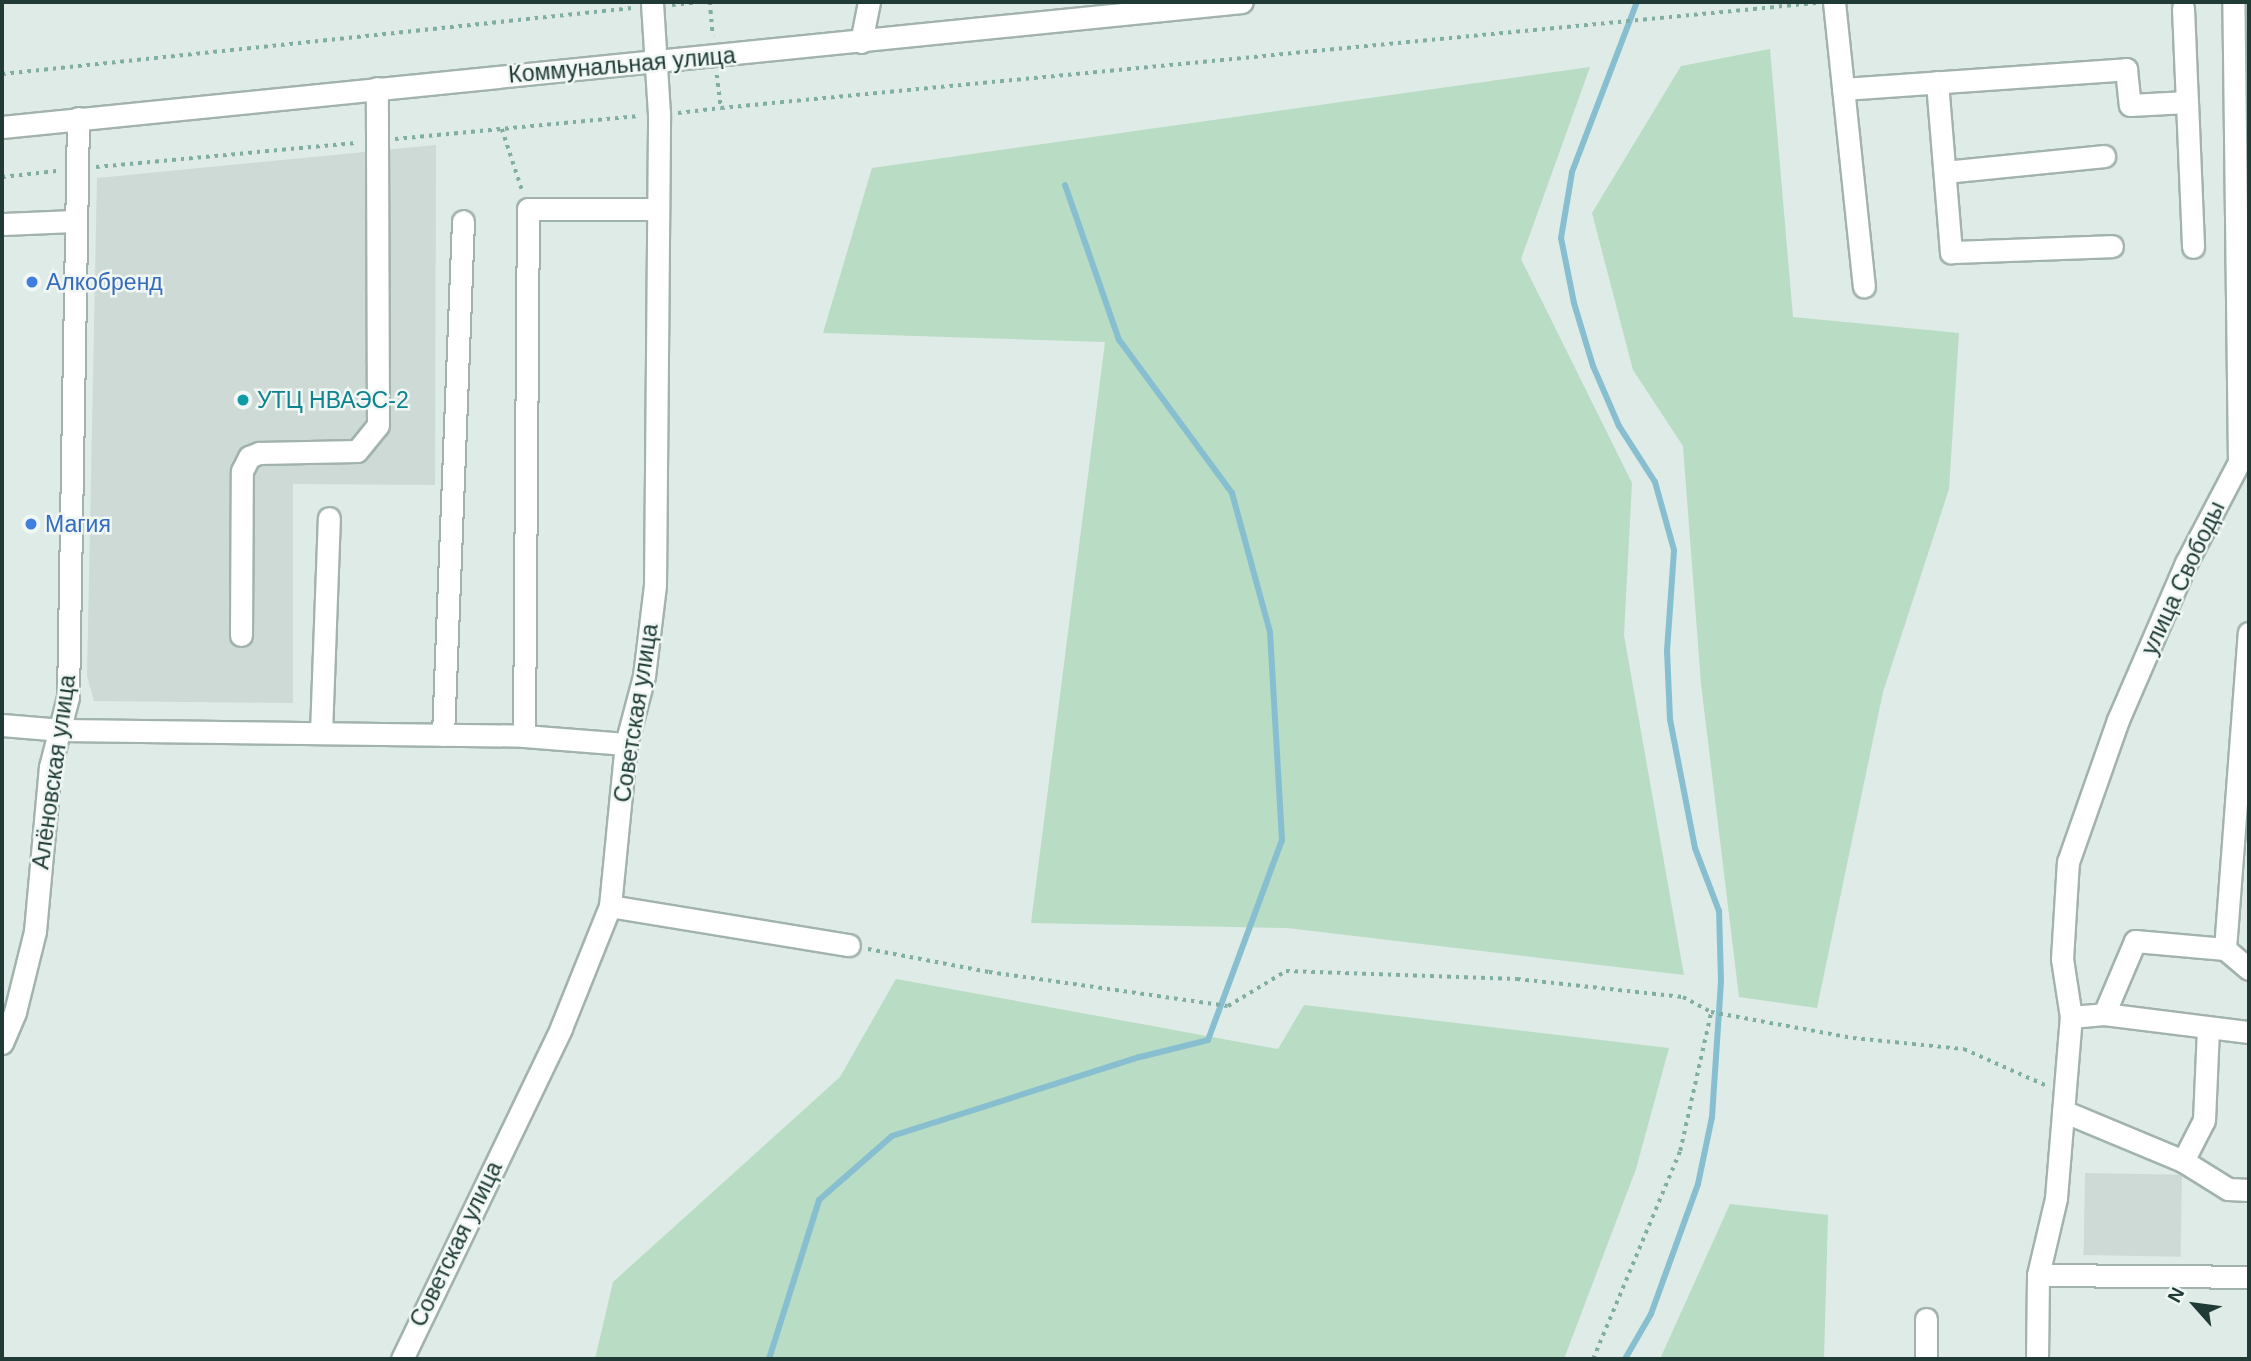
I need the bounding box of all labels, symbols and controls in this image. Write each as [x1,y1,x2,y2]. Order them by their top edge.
street label: Коммунальная улица [507,41,737,89]
place label: Алкобренд [46,268,163,296]
marker: Алкобренд [24,274,40,290]
place label: УТЦ НВАЭС-2 [257,386,409,414]
marker: УТЦ НВАЭС-2 [235,392,251,408]
street label: улица Свободы [2135,497,2231,659]
place label: Магия [45,510,111,538]
marker: Магия [23,516,39,532]
street label: Советская улица [608,622,664,804]
street label: Алёновская улица [27,673,81,871]
street label: Советская улица [404,1157,508,1331]
north arrow [2160,1270,2230,1340]
text: N [2164,1284,2189,1306]

